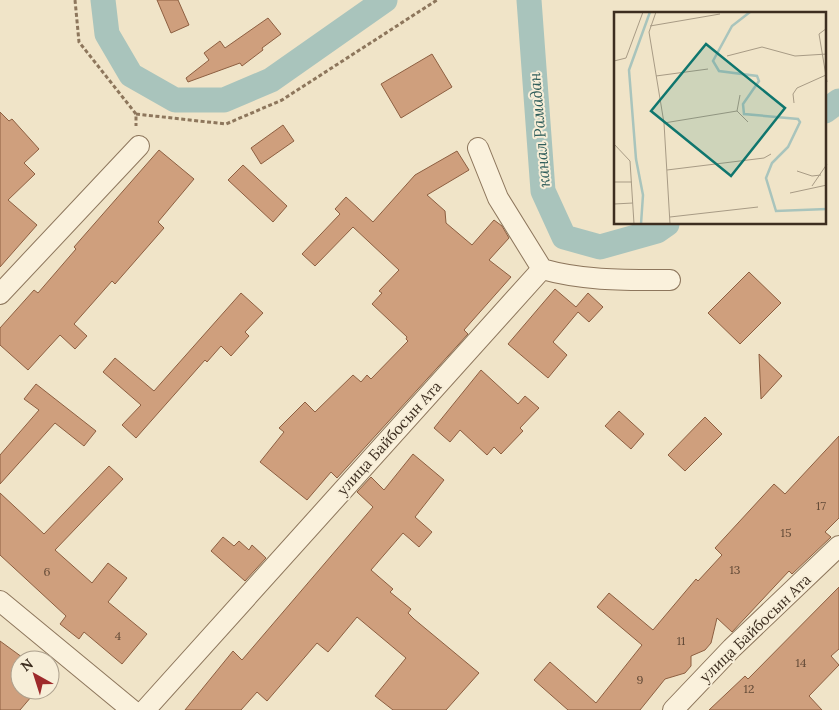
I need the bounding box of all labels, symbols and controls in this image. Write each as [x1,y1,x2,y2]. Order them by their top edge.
inset map [614,12,826,225]
water label: канал Рамадан [524,71,554,188]
street label: улица Байбосын Ата [333,377,446,499]
house number: 17 [816,498,826,513]
house number: 15 [781,525,791,540]
house number: 13 [729,562,741,577]
house number: 6 [44,564,51,579]
street label: улица Байбосын Ата [695,570,815,686]
house number: 4 [115,628,122,643]
house number: 11 [677,633,685,648]
north arrow [10,650,60,700]
text: N [17,654,37,675]
house number: 14 [796,655,807,670]
house number: 9 [637,672,644,687]
house number: 12 [744,681,754,696]

